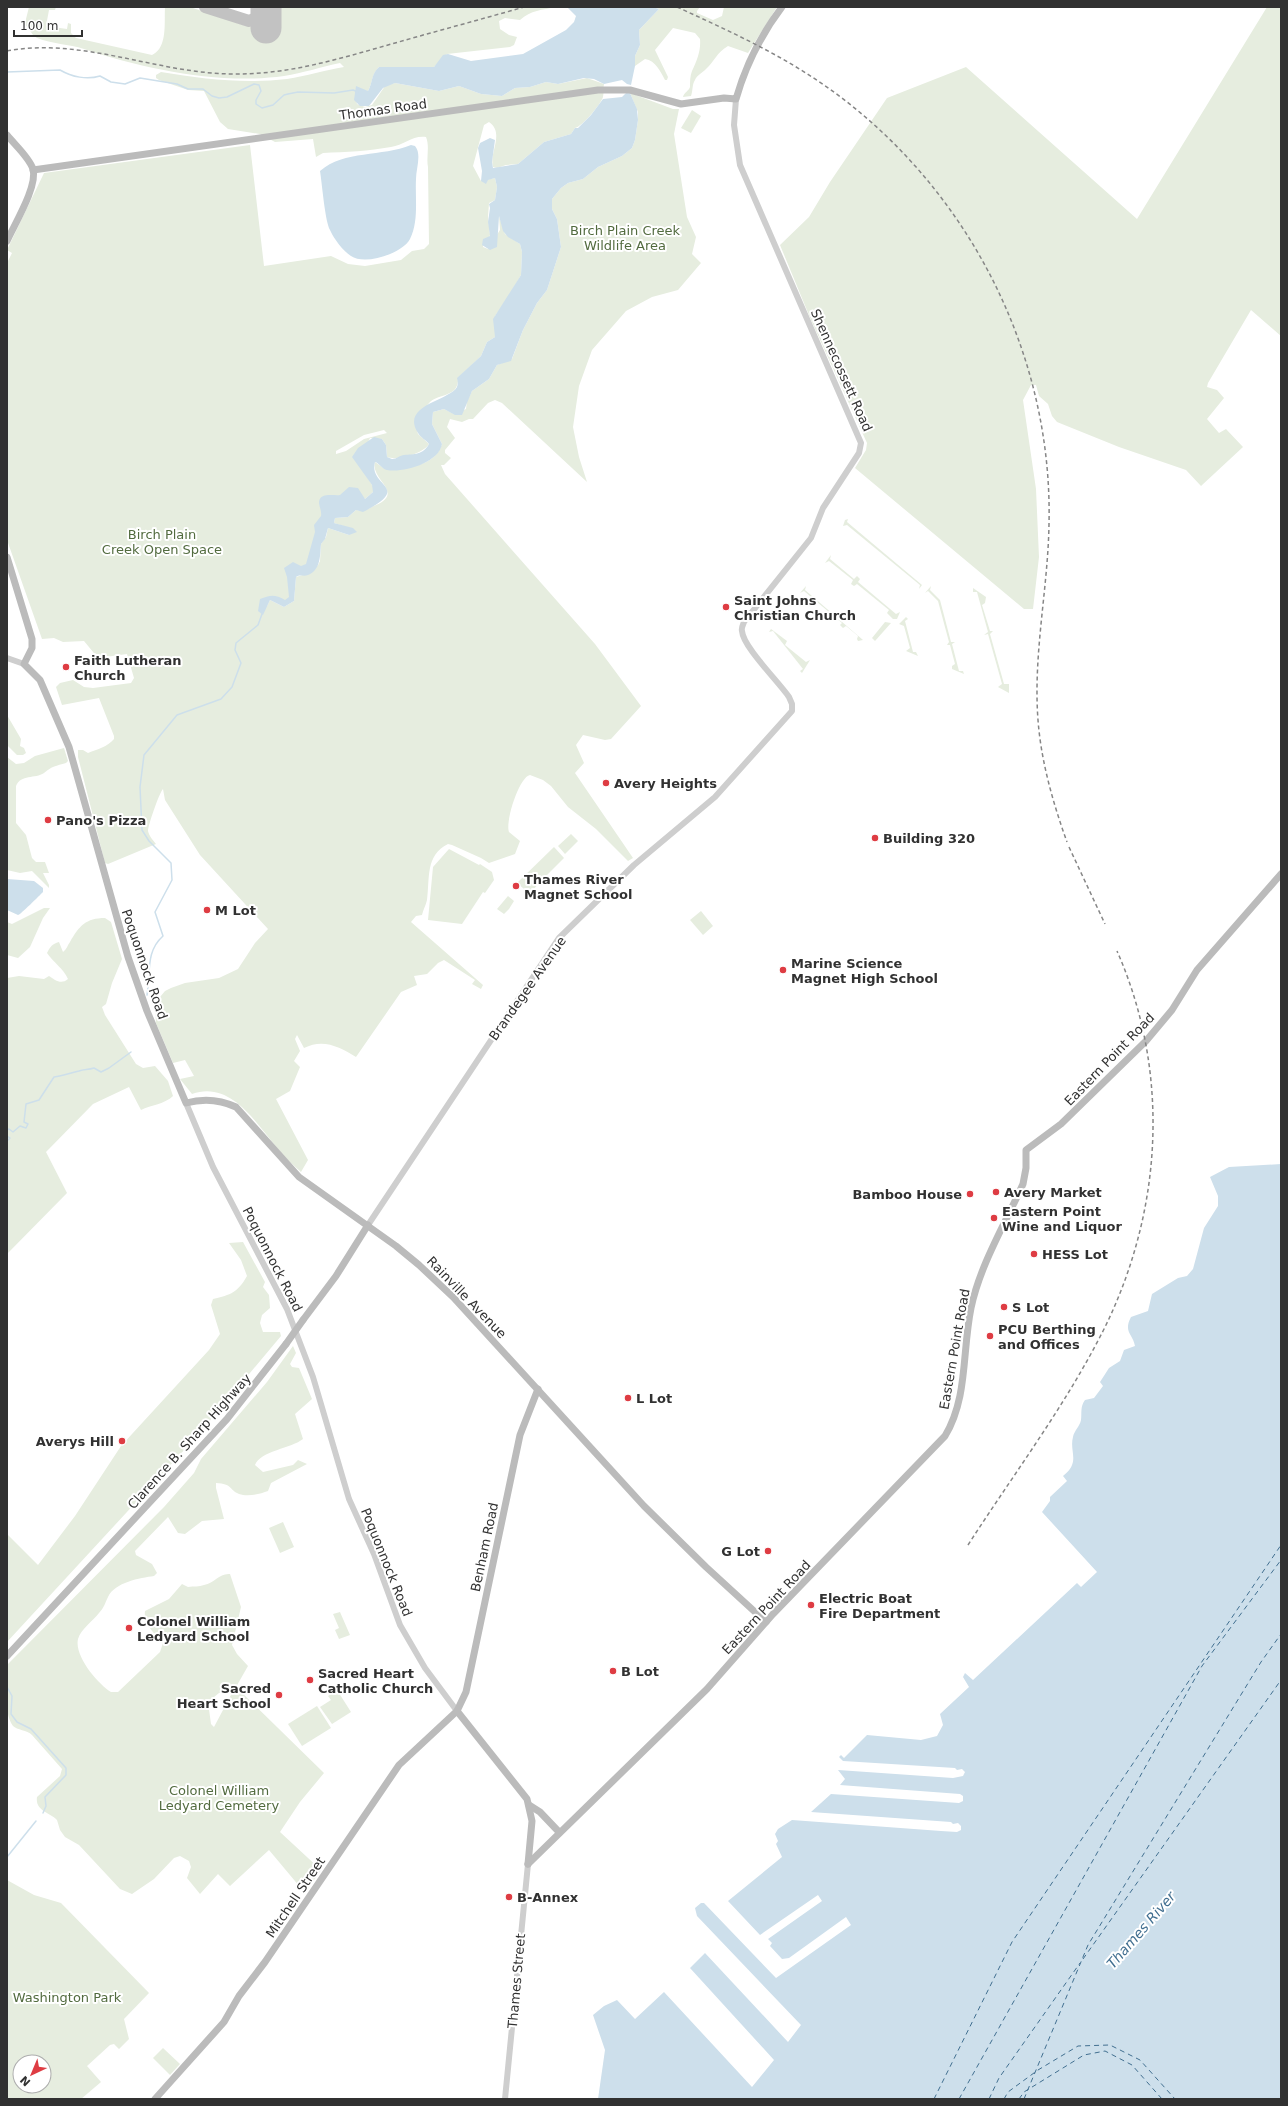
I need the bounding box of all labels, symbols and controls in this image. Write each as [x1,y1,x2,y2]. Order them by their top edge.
scale bar [14,12,82,38]
text: 100 m [20,19,58,33]
street label: Thomas Road [337,96,428,123]
park label: Birch Plain Creek Wildlife Area [570,223,681,253]
street label: Shennecossett Road [808,307,875,434]
park label: Birch Plain Creek Open Space [102,527,222,557]
place label: Saint Johns Christian Church [734,593,856,623]
marker: Saint Johns Christian Church [721,602,731,612]
place label: Faith Lutheran Church [74,653,182,683]
marker: Faith Lutheran Church [61,662,71,672]
place label: Avery Heights [614,776,717,791]
marker: Avery Heights [601,778,611,788]
place label: Pano's Pizza [56,813,146,828]
marker: Pano's Pizza [43,815,53,825]
place label: Building 320 [883,831,975,846]
marker: Building 320 [870,833,880,843]
place label: Thames River Magnet School [524,872,632,902]
marker: Thames River Magnet School [511,881,521,891]
place label: M Lot [215,903,256,918]
marker: M Lot [202,905,212,915]
street label: Poquonnock Road [119,907,170,1021]
street label: Brandegee Avenue [486,933,569,1043]
place label: Marine Science Magnet High School [791,956,938,986]
marker: Marine Science Magnet High School [778,965,788,975]
street label: Eastern Point Road [1061,1010,1157,1109]
place label: Avery Market [1004,1185,1102,1200]
place label: Bamboo House [852,1187,962,1202]
marker: Avery Market [991,1187,1001,1197]
marker: Bamboo House [965,1189,975,1199]
street label: Poquonnock Road [240,1204,305,1314]
place label: Eastern Point Wine and Liquor [1002,1204,1122,1234]
marker: Eastern Point Wine and Liquor [989,1213,999,1223]
place label: HESS Lot [1042,1247,1108,1262]
marker: HESS Lot [1029,1249,1039,1259]
street label: Rainville Avenue [424,1253,509,1341]
street label: Eastern Point Road [936,1287,973,1411]
place label: S Lot [1012,1300,1049,1315]
marker: S Lot [999,1302,1009,1312]
place label: PCU Berthing and Offices [998,1322,1096,1352]
marker: PCU Berthing and Offices [985,1331,995,1341]
street label: Clarence B. Sharp Highway [125,1370,254,1512]
place label: L Lot [636,1391,672,1406]
marker: L Lot [623,1393,633,1403]
place label: Averys Hill [36,1434,114,1449]
marker: Averys Hill [117,1436,127,1446]
street label: Benham Road [468,1501,501,1593]
street label: Poquonnock Road [358,1506,415,1619]
place label: G Lot [721,1544,760,1559]
marker: G Lot [763,1546,773,1556]
street label: Eastern Point Road [719,1557,814,1657]
place label: Electric Boat Fire Department [819,1591,940,1621]
marker: Electric Boat Fire Department [806,1600,816,1610]
place label: Colonel William Ledyard School [137,1614,250,1644]
marker: Colonel William Ledyard School [124,1623,134,1633]
place label: B Lot [621,1664,659,1679]
place label: Sacred Heart Catholic Church [318,1666,433,1696]
marker: B Lot [608,1666,618,1676]
marker: Sacred Heart Catholic Church [305,1675,315,1685]
place label: Sacred Heart School [177,1681,271,1711]
marker: Sacred Heart School [274,1690,284,1700]
park label: Colonel William Ledyard Cemetery [159,1783,279,1813]
street label: Mitchell Street [263,1854,328,1941]
water label: Thames River [1103,1887,1179,1972]
place label: B-Annex [517,1890,579,1905]
marker: B-Annex [504,1892,514,1902]
street label: Thames Street [505,1933,528,2030]
park label: Washington Park [13,1990,122,2005]
north arrow [12,2054,52,2094]
text: N [18,2073,33,2089]

